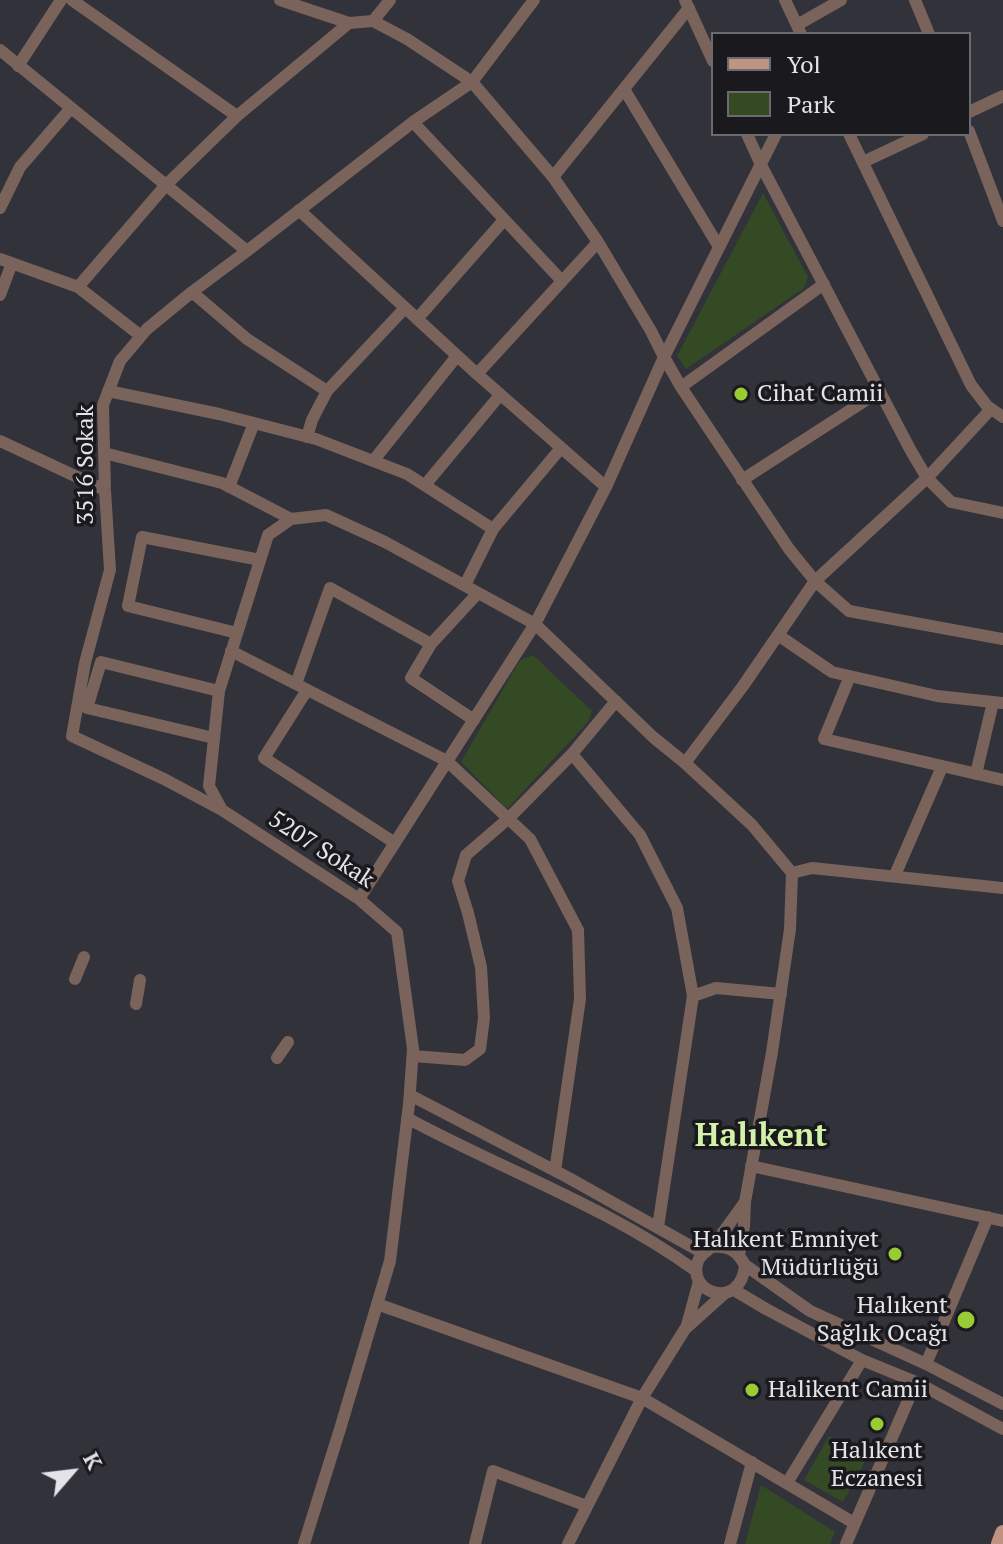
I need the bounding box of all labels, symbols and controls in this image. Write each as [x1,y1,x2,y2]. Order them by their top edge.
legend [711,32,971,136]
text: Yol [787,48,821,80]
text: Park [787,88,835,120]
place label: Cihat Camii [757,380,883,408]
marker: Cihat Camii [732,385,750,403]
street label: 3516 Sokak [72,405,100,525]
street label: 5207 Sokak [263,805,379,895]
district label: Halıkent [695,1118,827,1156]
place label: Halıkent Emniyet Müdürlüğü [693,1226,879,1282]
marker: Halıkent Emniyet Müdürlüğü [886,1245,904,1263]
place label: Halıkent Sağlık Ocağı [817,1292,948,1348]
marker: Halıkent Sağlık Ocağı [955,1309,977,1331]
place label: Halikent Camii [768,1376,928,1404]
marker: Halikent Camii [743,1381,761,1399]
marker: Halıkent Eczanesi [868,1415,886,1433]
north arrow [32,1432,112,1512]
place label: Halıkent Eczanesi [831,1437,923,1493]
text: K [77,1447,110,1474]

